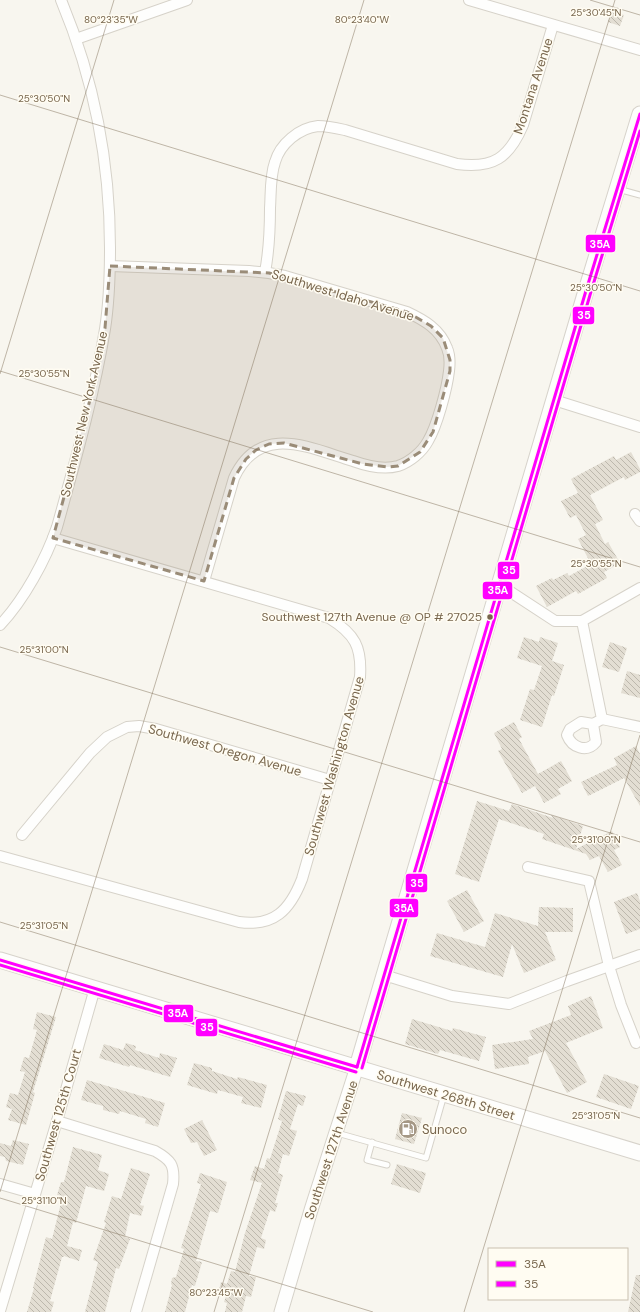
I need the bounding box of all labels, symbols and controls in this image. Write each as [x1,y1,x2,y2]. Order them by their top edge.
text: 25°30'45"N [571,6,622,19]
text: 80°23'35"W [84,13,138,26]
text: 80°23'40"W [335,13,390,26]
street label: Montana Avenue [509,36,557,136]
text: 25°30'50"N [18,92,70,105]
line badge: 35A [585,234,616,253]
text: 35A [590,237,611,251]
street label: Southwest Idaho Avenue [270,265,416,325]
text: 25°30'50"N [570,281,622,294]
line badge: 35 [572,306,595,325]
text: 35 [577,308,591,322]
street label: Southwest New York Avenue [57,329,111,499]
text: 25°30'55"N [18,367,70,380]
text: 25°30'55"N [570,557,622,570]
line badge: 35 [497,561,520,580]
text: 35 [502,563,516,577]
line badge: 35A [482,581,513,600]
text: 35A [488,583,509,597]
place label: Southwest 127th Avenue @ OP # 27025 [262,609,482,625]
marker: Southwest 127th Avenue @ OP # 27025 [485,612,495,622]
text: 25°31'00"N [19,643,69,656]
street label: Southwest Washington Avenue [300,674,368,858]
street label: Southwest Oregon Avenue [146,720,304,780]
text: 25°31'00"N [571,833,621,846]
line badge: 35 [405,873,428,893]
text: 35 [410,876,424,890]
line badge: 35A [389,898,419,918]
text: 35A [394,901,415,915]
text: 25°31'05"N [20,919,68,932]
line badge: 35A [163,1004,194,1023]
text: 35A [168,1006,189,1020]
line badge: 35 [195,1018,218,1037]
text: 35 [200,1020,214,1034]
street label: Southwest 125th Court [31,1047,85,1183]
street label: Southwest 268th Street [375,1066,517,1124]
street label: Southwest 127th Avenue [300,1078,362,1222]
text: 25°31'05"N [572,1109,620,1122]
fuel station icon: Sunoco [397,1118,419,1140]
place label: Sunoco [422,1121,468,1138]
text: 25°31'10"N [21,1194,67,1207]
legend [488,1248,628,1300]
text: 35A [524,1256,546,1272]
text: 35 [524,1276,538,1292]
text: 80°23'45"W [189,1286,243,1299]

